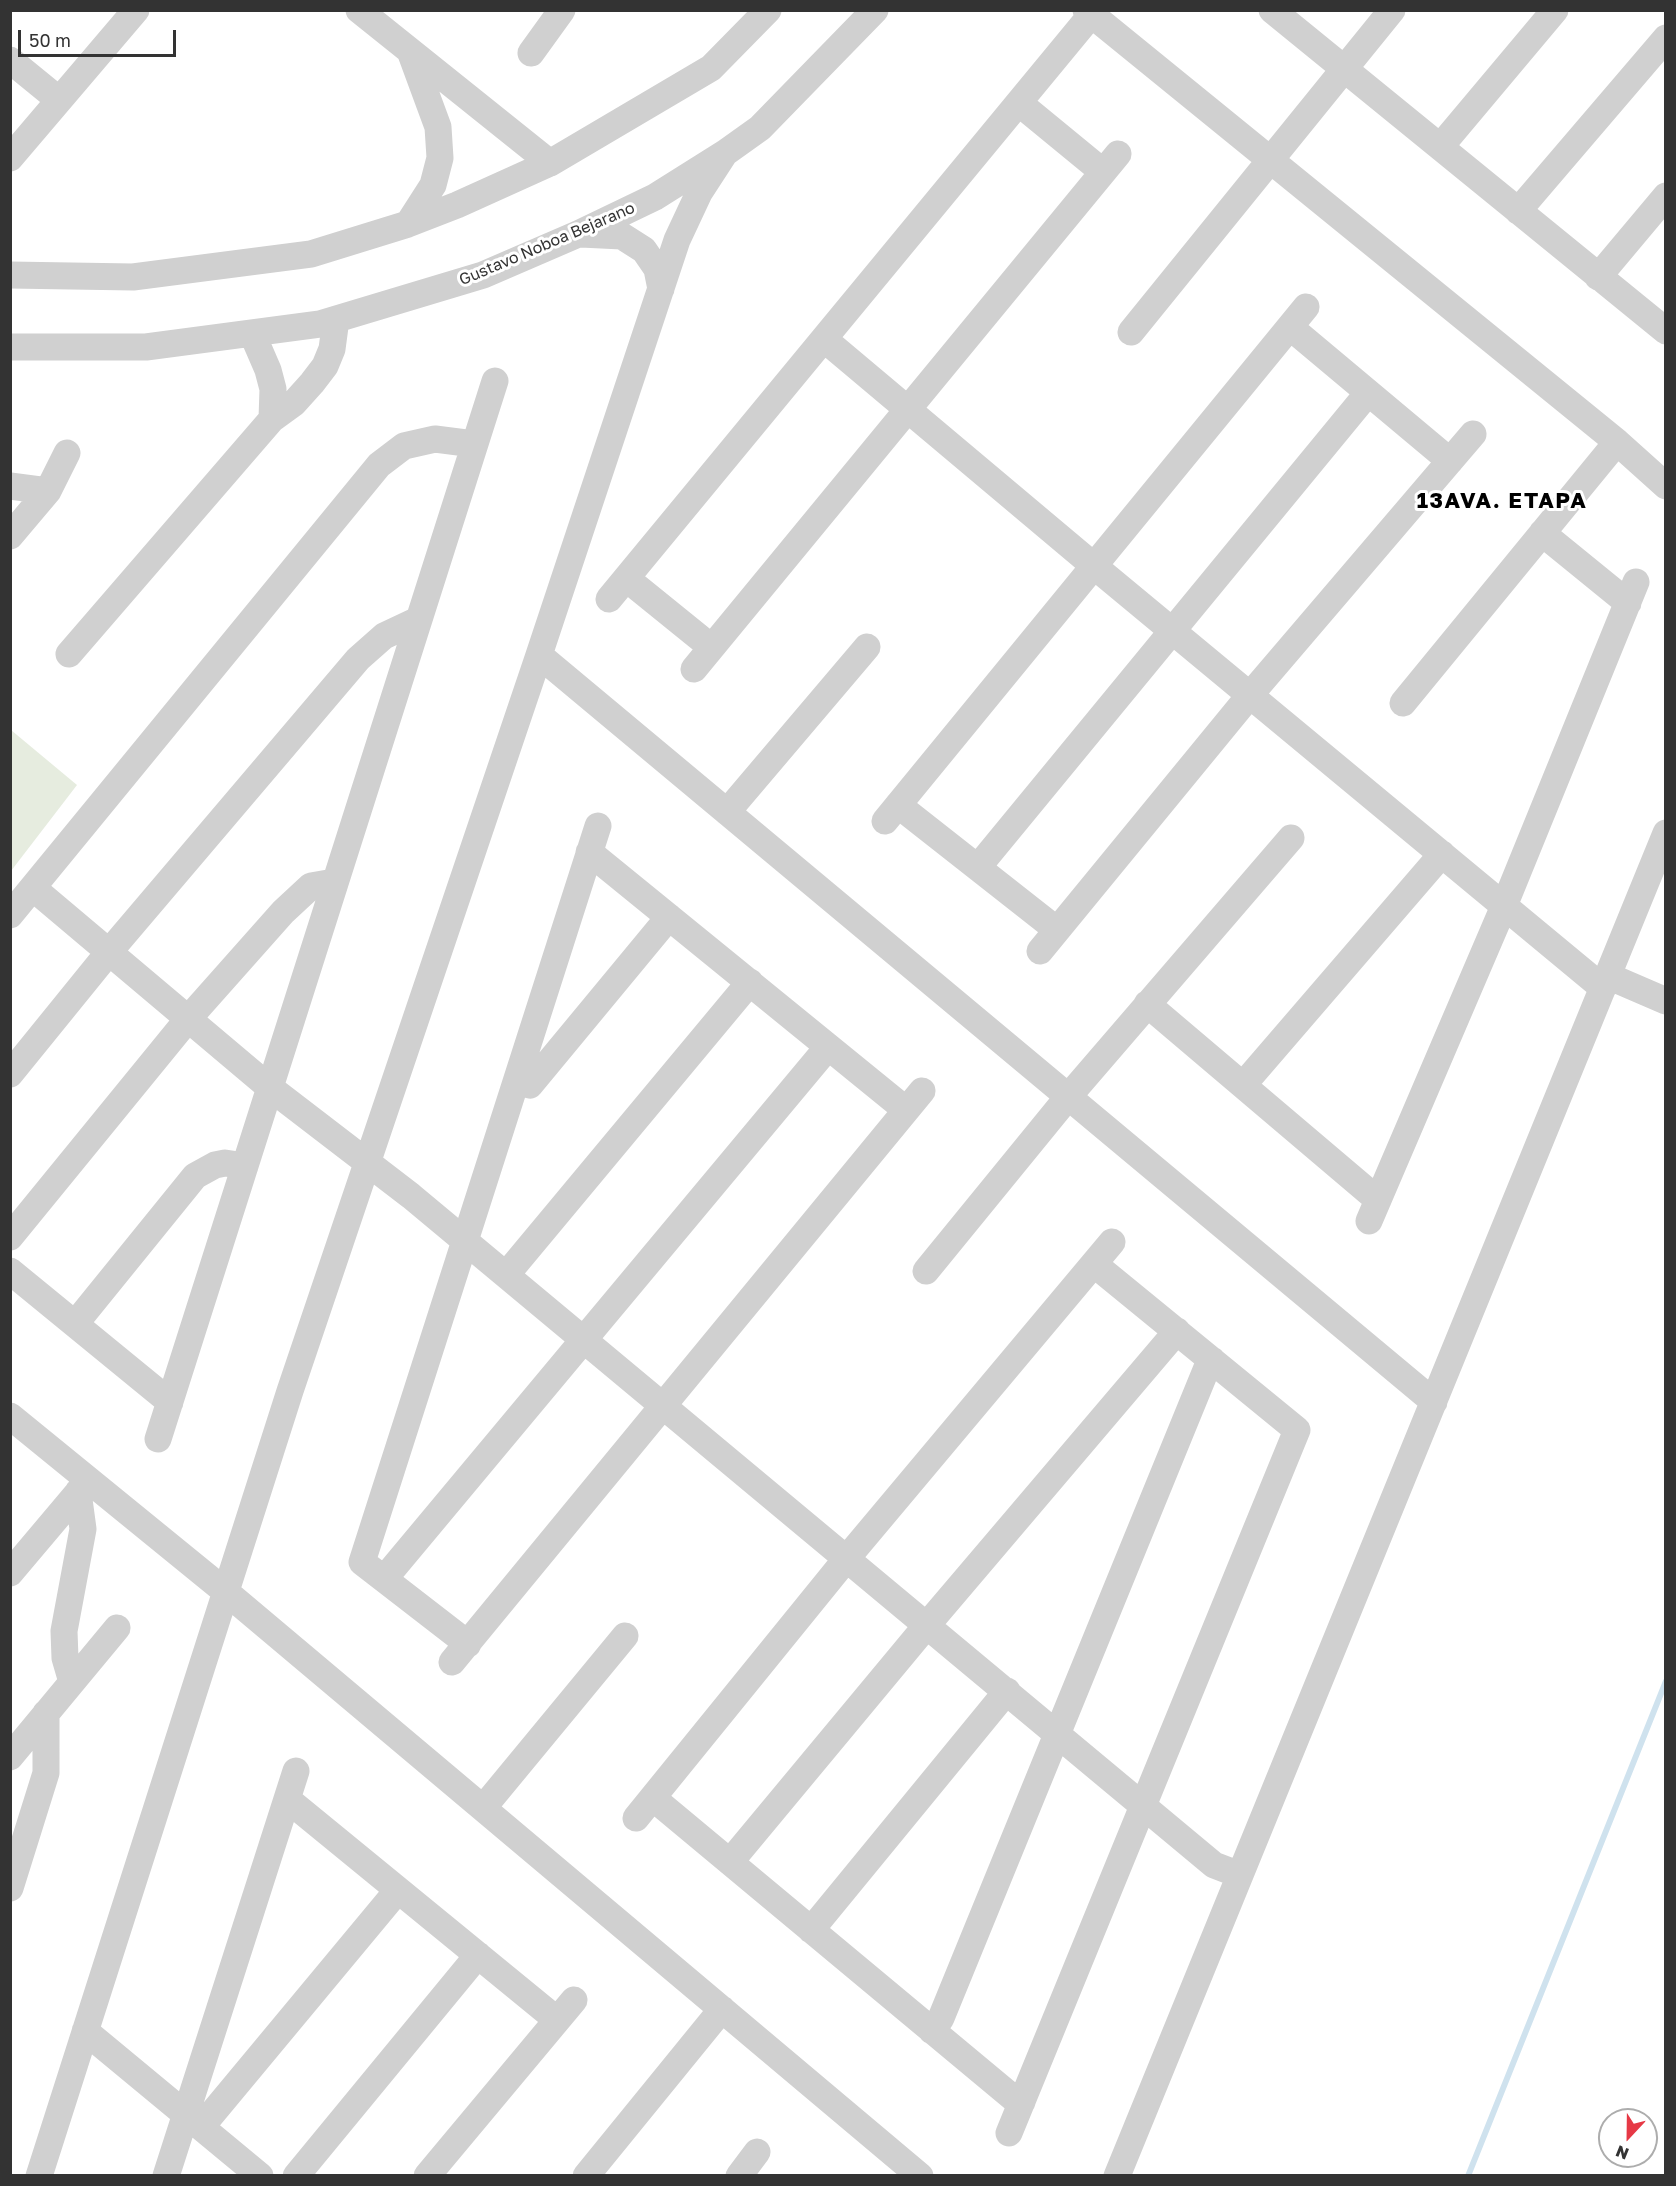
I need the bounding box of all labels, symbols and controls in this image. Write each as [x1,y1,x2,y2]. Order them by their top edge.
scale bar [21,18,178,56]
text: 50 m [29,29,71,51]
street label: Gustavo Noboa Bejarano [456,198,638,290]
district label: 13AVA. ETAPA [1417,488,1587,514]
north arrow [1598,2108,1658,2168]
text: N [1613,2141,1631,2164]

